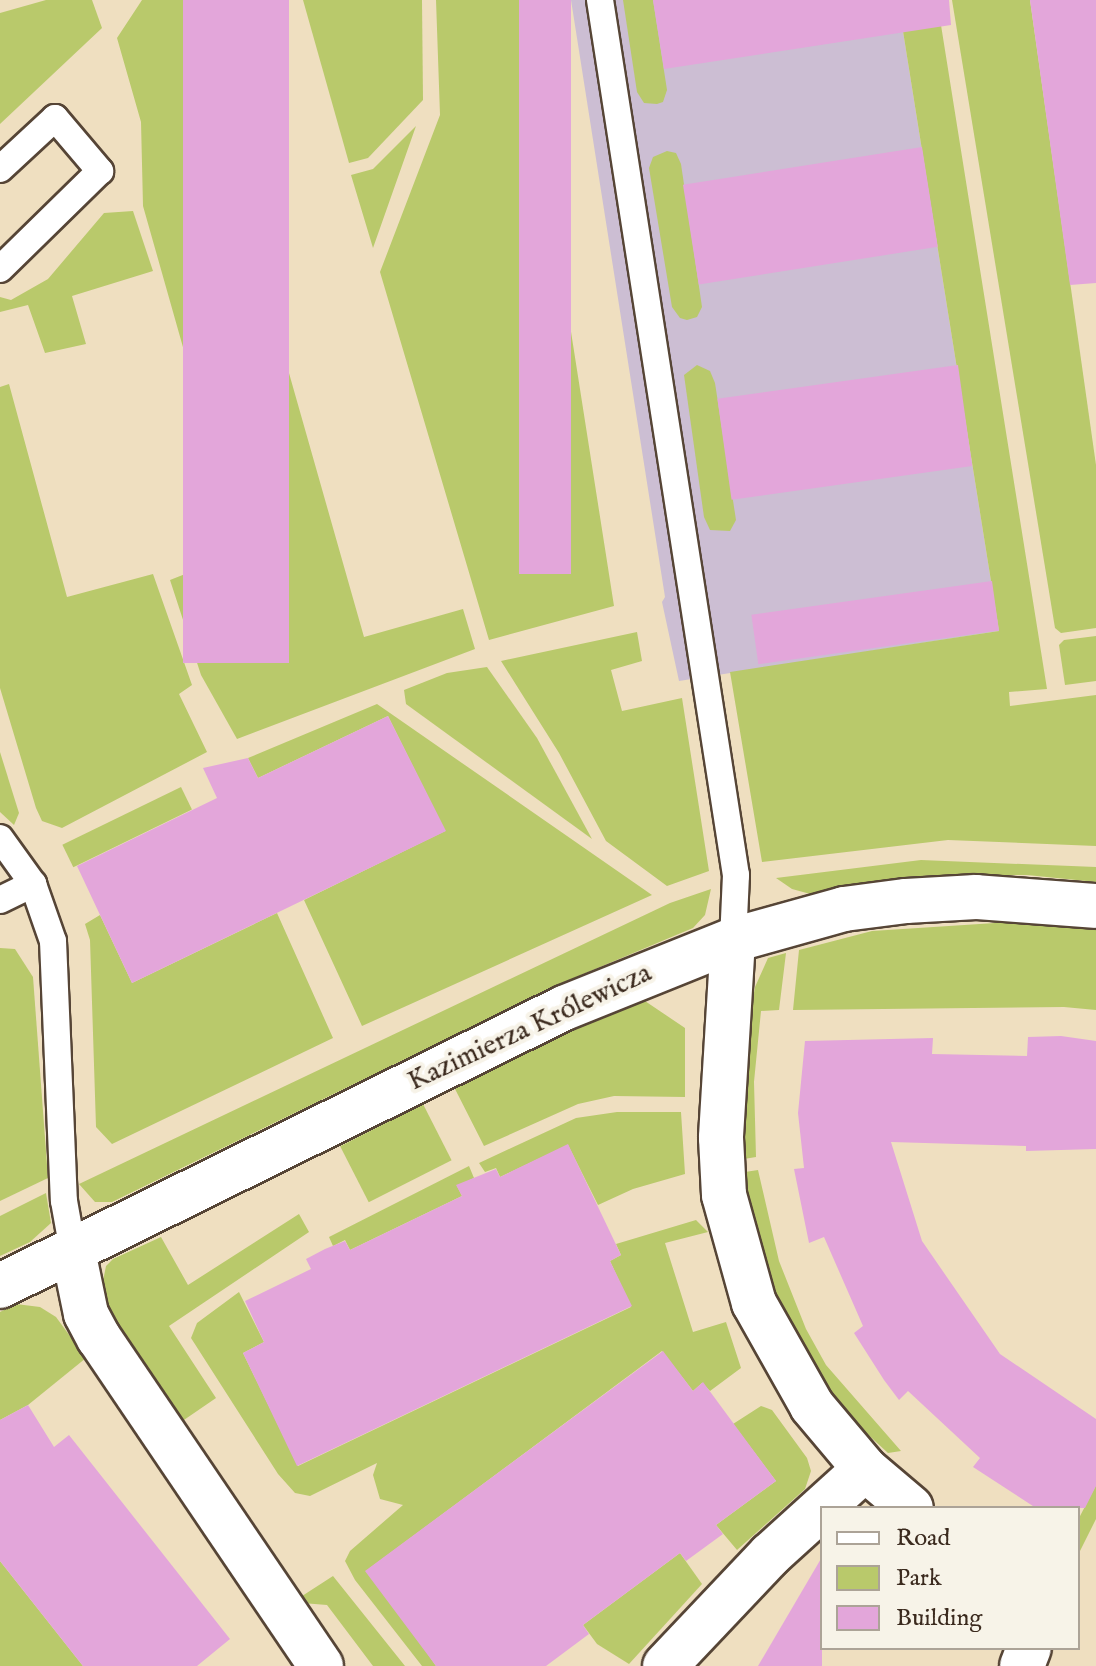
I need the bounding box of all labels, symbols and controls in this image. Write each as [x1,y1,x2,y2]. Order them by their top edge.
street label: Kazimierza Królewicza [403,957,657,1099]
legend [820,1506,1080,1650]
text: Road [896,1523,950,1554]
text: Park [896,1563,942,1594]
text: Building [896,1603,982,1634]

